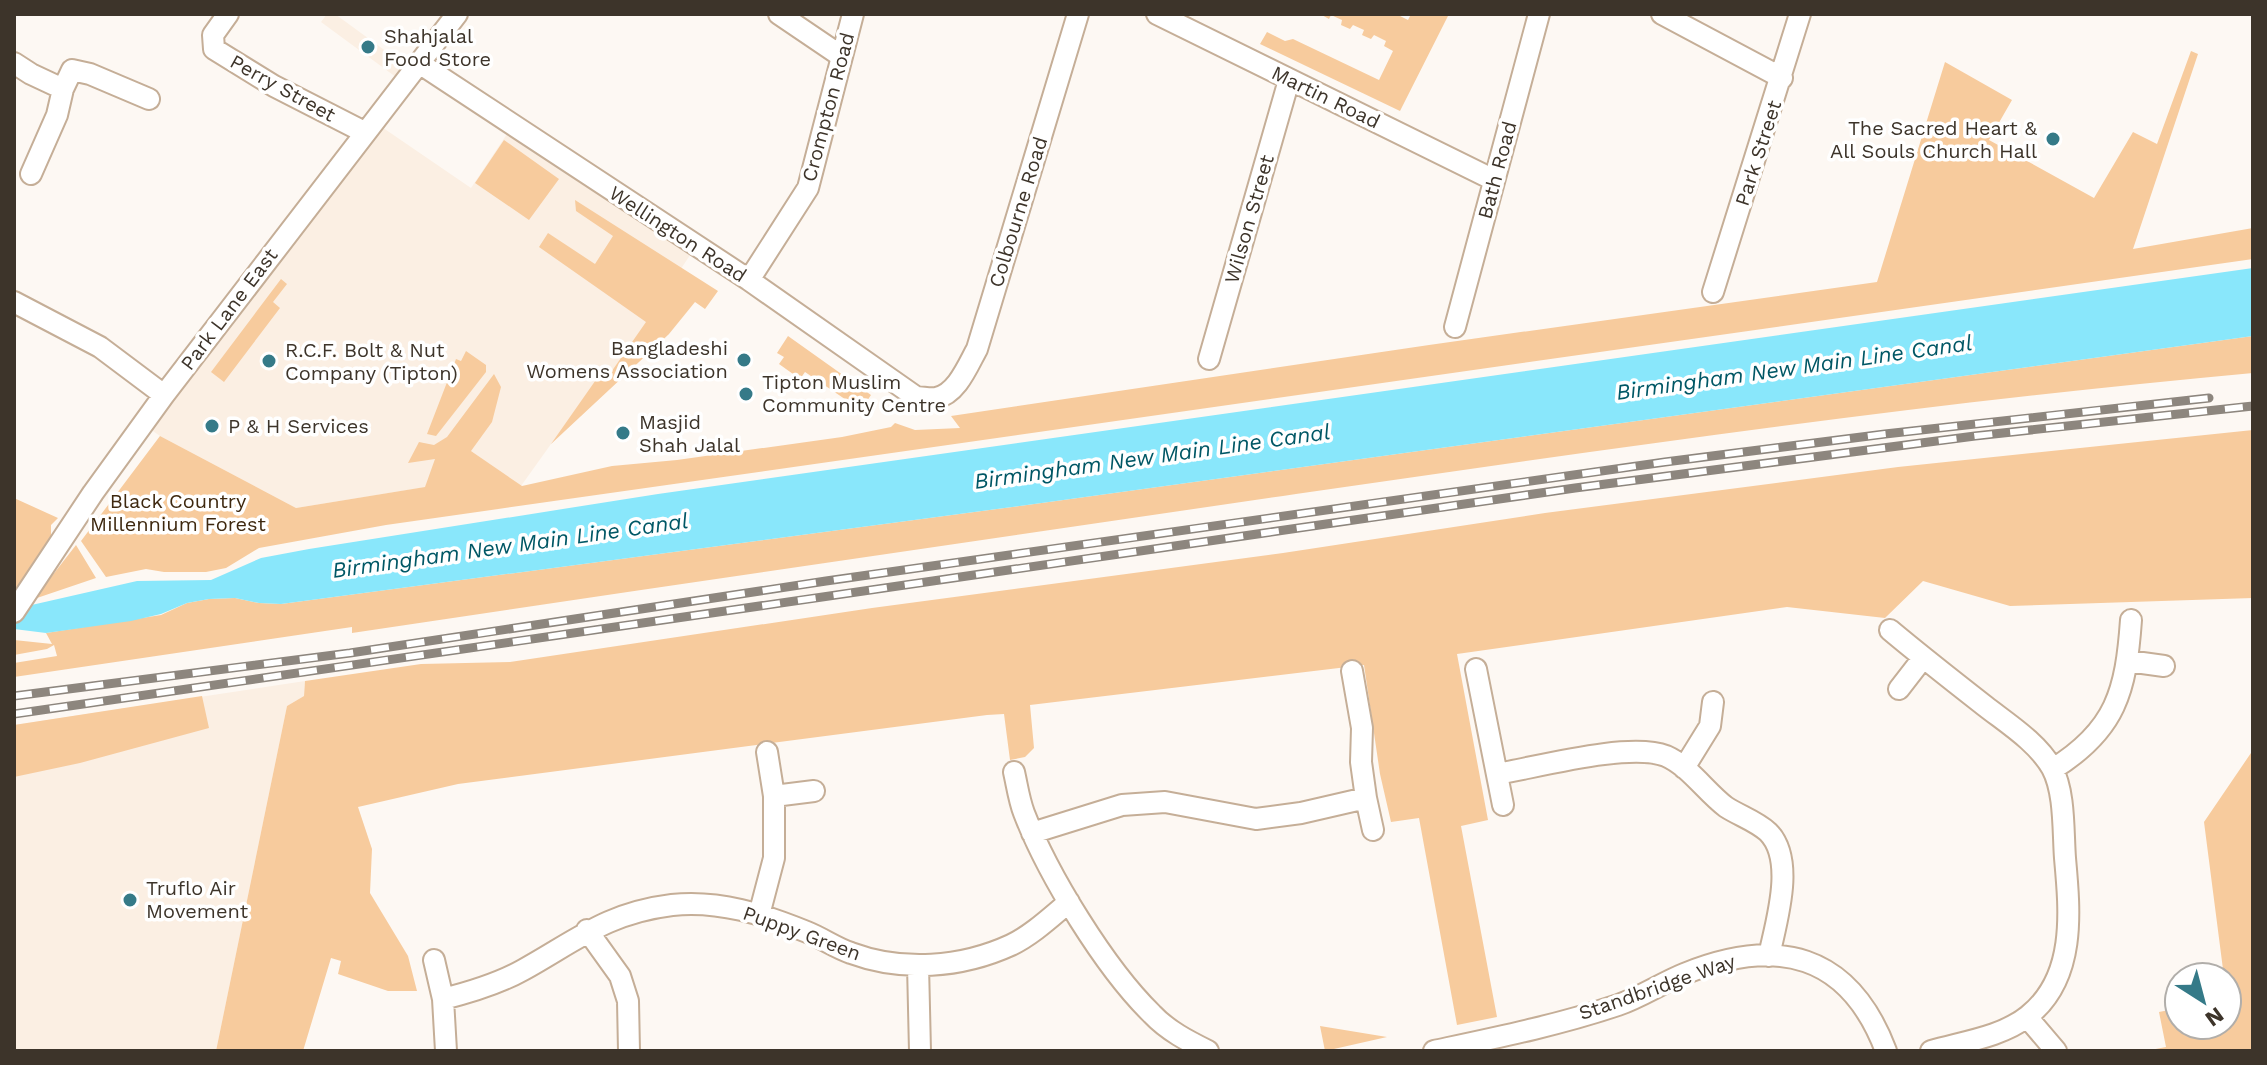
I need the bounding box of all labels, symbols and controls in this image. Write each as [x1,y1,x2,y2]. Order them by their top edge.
place label: Shahjalal Food Store [384,24,491,71]
street label: Crompton Road [797,30,859,184]
marker: Shahjalal Food Store [359,38,377,56]
street label: Perry Street [226,49,340,127]
street label: Martin Road [1268,60,1384,134]
street label: Park Street [1730,97,1787,209]
place label: The Sacred Heart & All Souls Church Hall [1830,116,2038,163]
street label: Bath Road [1472,118,1522,222]
marker: The Sacred Heart & All Souls Church Hall [2044,130,2062,148]
street label: Colbourne Road [984,134,1052,290]
street label: Wilson Street [1219,151,1279,286]
street label: Wellington Road [605,181,751,287]
street label: Park Lane East [175,243,283,375]
water label: Birmingham New Main Line Canal [1614,330,1974,405]
place label: Bangladeshi Womens Association [526,336,728,383]
place label: R.C.F. Bolt & Nut Company (Tipton) [285,338,458,385]
marker: Bangladeshi Womens Association [735,351,753,369]
marker: R.C.F. Bolt & Nut Company (Tipton) [260,352,278,370]
place label: Tipton Muslim Community Centre [762,370,946,417]
marker: Tipton Muslim Community Centre [737,385,755,403]
place label: Masjid Shah Jalal [639,410,740,457]
place label: P & H Services [228,414,369,438]
marker: P & H Services [203,417,221,435]
water label: Birmingham New Main Line Canal [972,419,1332,494]
marker: Masjid Shah Jalal [614,424,632,442]
park label: Black Country Millennium Forest [90,489,267,536]
water label: Birmingham New Main Line Canal [330,508,690,583]
place label: Truflo Air Movement [146,876,249,923]
marker: Truflo Air Movement [121,891,139,909]
street label: Puppy Green [740,901,864,965]
street label: Standbridge Way [1576,949,1739,1025]
north arrow [2163,961,2243,1041]
text: N [2201,1002,2228,1032]

